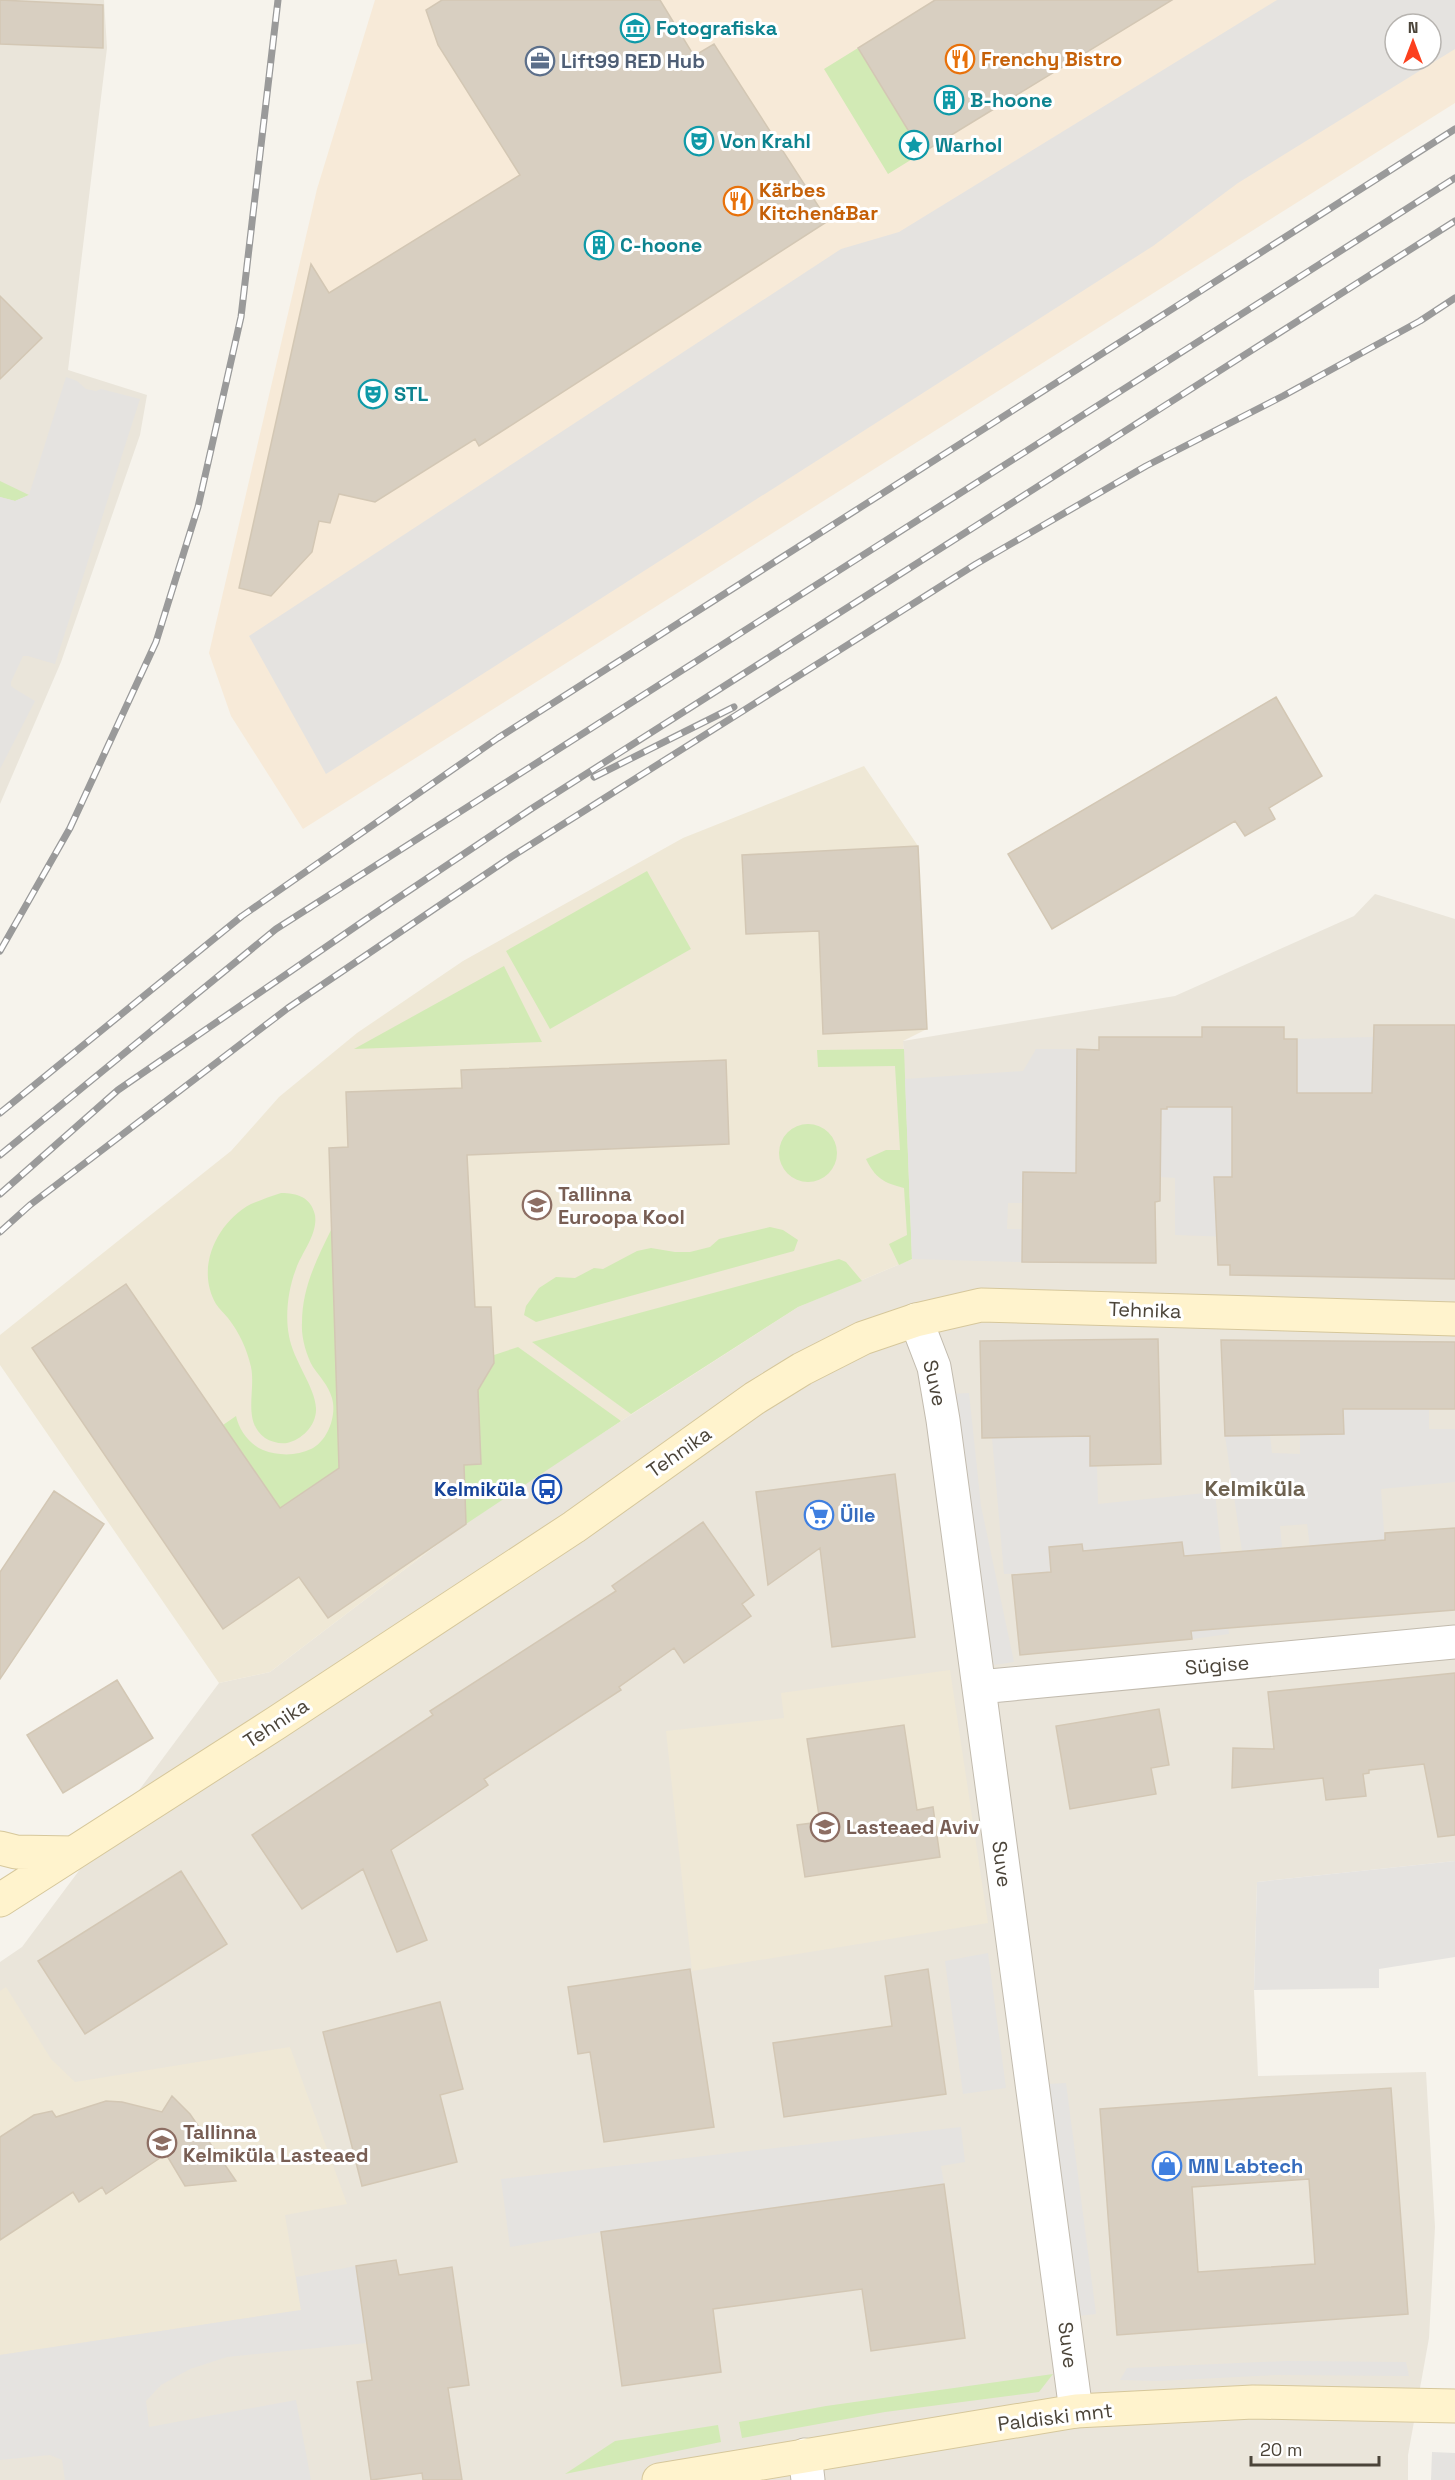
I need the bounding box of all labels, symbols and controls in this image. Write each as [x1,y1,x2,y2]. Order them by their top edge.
museum icon: Fotografiska [619,12,651,44]
north arrow [1383,12,1443,72]
place label: Fotografiska [656,15,778,41]
text: N [1408,17,1418,38]
restaurant icon: Frenchy Bistro [944,43,976,75]
office icon: Lift99 RED Hub [524,45,556,77]
place label: Frenchy Bistro [981,46,1122,72]
place label: Lift99 RED Hub [561,48,705,74]
building icon: B-hoone [933,84,965,116]
place label: B-hoone [970,87,1053,113]
theatre icon: Von Krahl [683,125,715,157]
place label: Von Krahl [720,128,811,154]
place icon: Warhol [898,129,930,161]
place label: Warhol [935,132,1002,158]
place label: Kärbes Kitchen&Bar [759,177,878,226]
restaurant icon: Kärbes Kitchen&Bar [722,185,754,217]
building icon: C-hoone [583,229,615,261]
place label: C-hoone [620,232,702,258]
theatre icon: STL [357,378,389,410]
place label: STL [394,381,428,407]
place label: Tallinna Euroopa Kool [558,1181,685,1230]
school or university icon: Tallinna Euroopa Kool [521,1189,553,1221]
street label: Tehnika [1108,1296,1182,1324]
street label: Suve [917,1357,953,1409]
street label: Tehnika [642,1420,716,1484]
bus stop icon: Kelmiküla [531,1473,563,1505]
district label: Kelmiküla [1204,1474,1306,1502]
place label: Kelmiküla [434,1476,526,1502]
supermarket icon: Ülle [803,1499,835,1531]
place label: Ülle [840,1502,876,1528]
street label: Sügise [1184,1649,1250,1681]
street label: Tehnika [238,1692,314,1754]
school or university icon: Lasteaed Aviv [809,1811,841,1843]
place label: Lasteaed Aviv [846,1814,979,1840]
street label: Suve [986,1839,1018,1889]
place label: Tallinna Kelmiküla Lasteaed [183,2119,369,2168]
school or university icon: Tallinna Kelmiküla Lasteaed [146,2127,178,2159]
shop icon: MN Labtech [1151,2150,1183,2182]
place label: MN Labtech [1188,2153,1303,2179]
street label: Suve [1052,2320,1084,2370]
street label: Paldiski mnt [996,2397,1114,2437]
scale bar [1251,2429,1378,2467]
text: 20 m [1260,2438,1303,2461]

